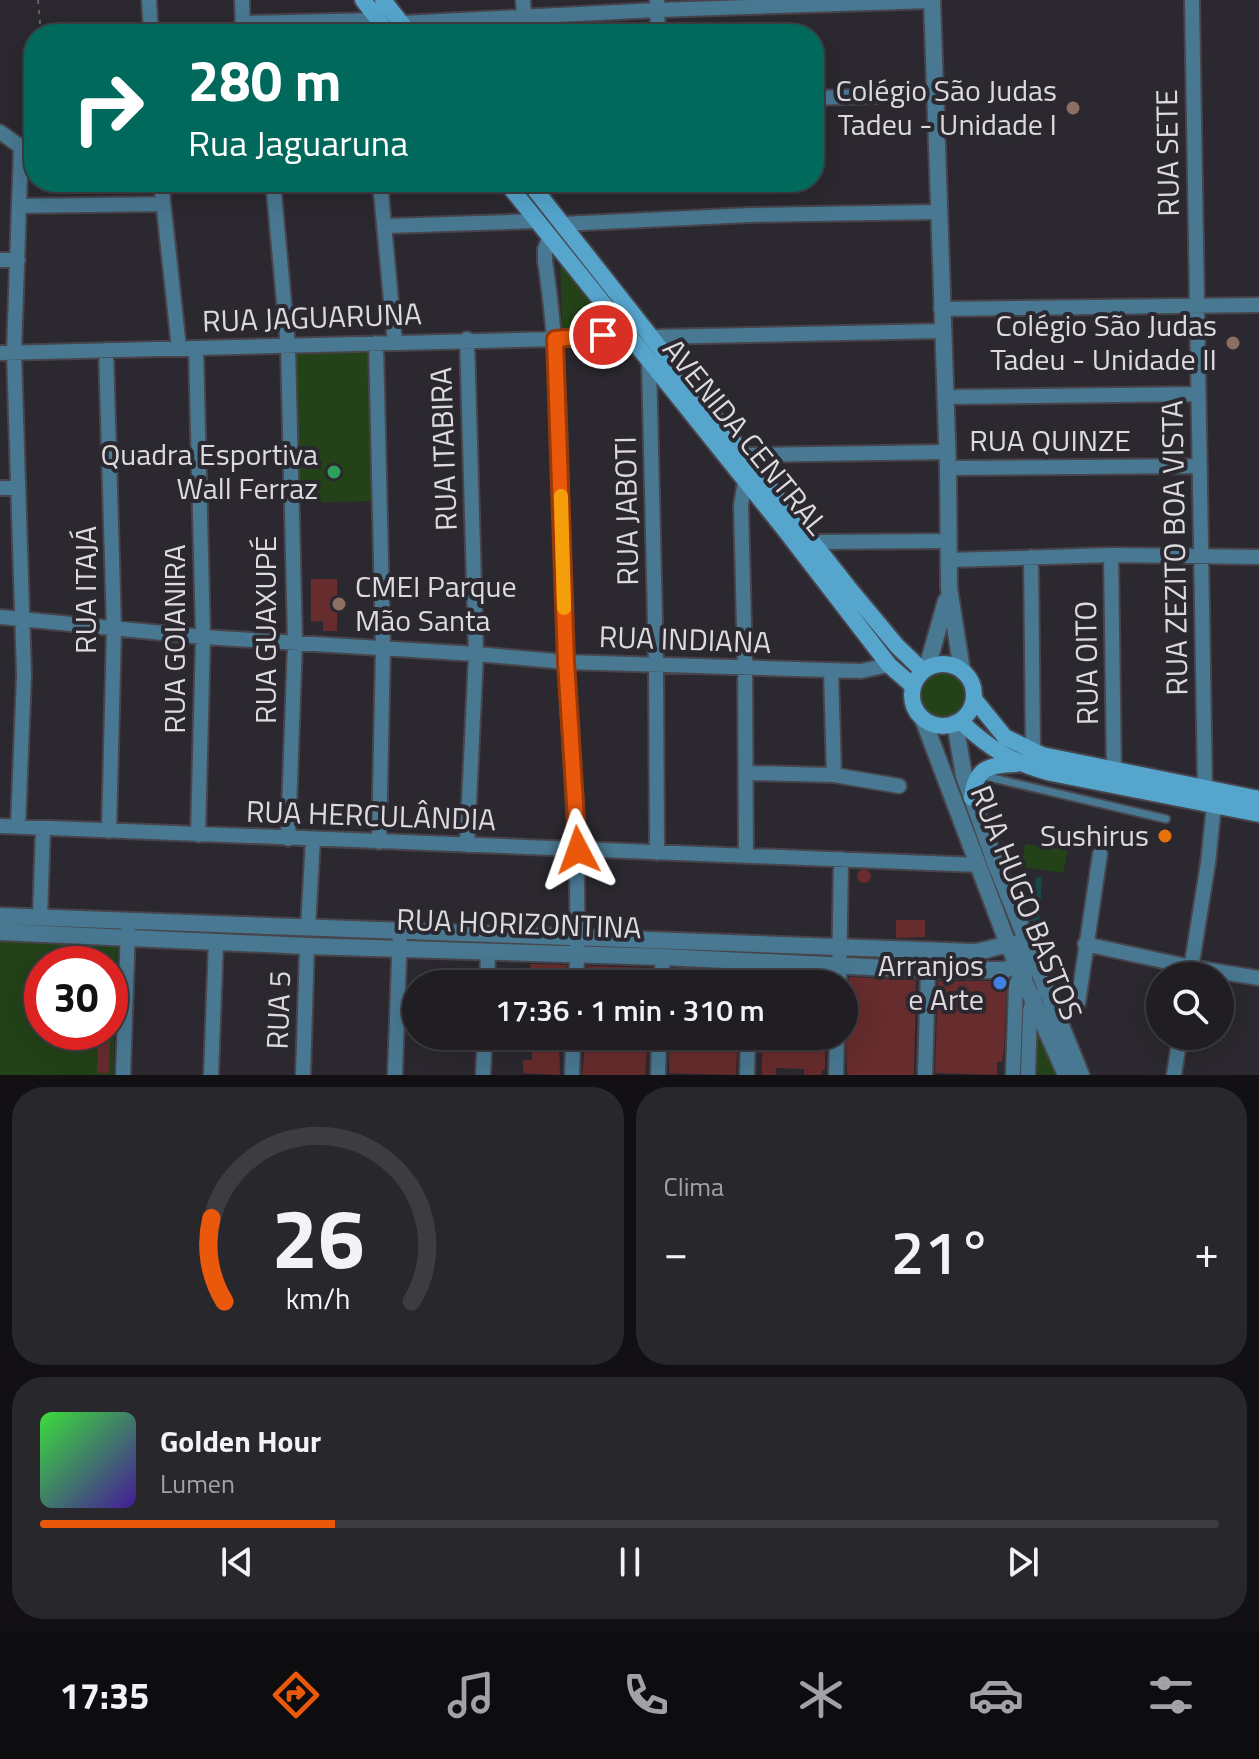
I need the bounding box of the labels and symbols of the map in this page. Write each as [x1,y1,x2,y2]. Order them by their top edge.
place label: Colégio São Judas Tadeu - Unidade I [835,67,1057,147]
street label: RUA SETE [1143,89,1191,217]
marker: Colégio São Judas Tadeu - Unidade I [1064,99,1082,117]
street label: RUA JAGUARUNA [201,290,423,344]
pin [569,301,637,369]
place label: Colégio São Judas Tadeu - Unidade II [990,302,1217,382]
street label: AVENIDA CENTRAL [652,328,840,545]
marker: Colégio São Judas Tadeu - Unidade II [1224,334,1242,352]
street label: RUA ITABIRA [417,366,469,532]
street label: RUA ZEZITO BOA VISTA [1148,400,1200,696]
street label: RUA QUINZE [969,417,1131,463]
place label: Quadra Esportiva Wall Ferraz [100,431,318,511]
street label: RUA JABOTI [602,436,650,586]
marker: Quadra Esportiva Wall Ferraz [325,463,343,481]
street label: RUA ITAJÁ [62,526,108,654]
street label: RUA GUAXUPÉ [242,536,288,724]
street label: RUA GOIANIRA [151,544,197,734]
place label: CMEI Parque Mão Santa [355,563,517,643]
marker: CMEI Parque Mão Santa [330,595,348,613]
street label: RUA OITO [1062,601,1110,726]
street label: RUA INDIANA [598,613,772,665]
street label: RUA HUGO BASTOS [959,778,1095,1027]
street label: RUA HERCULÂNDIA [245,788,497,842]
position arrow [536,808,620,892]
place label: Sushirus [1040,812,1149,858]
marker: Sushirus [1156,827,1174,845]
street label: RUA HORIZONTINA [396,896,643,950]
place label: Arranjos e Arte [878,942,984,1022]
speed limit sign: 30 [24,946,128,1050]
street label: RUA 5 [254,970,302,1050]
marker: Arranjos e Arte [991,974,1009,992]

